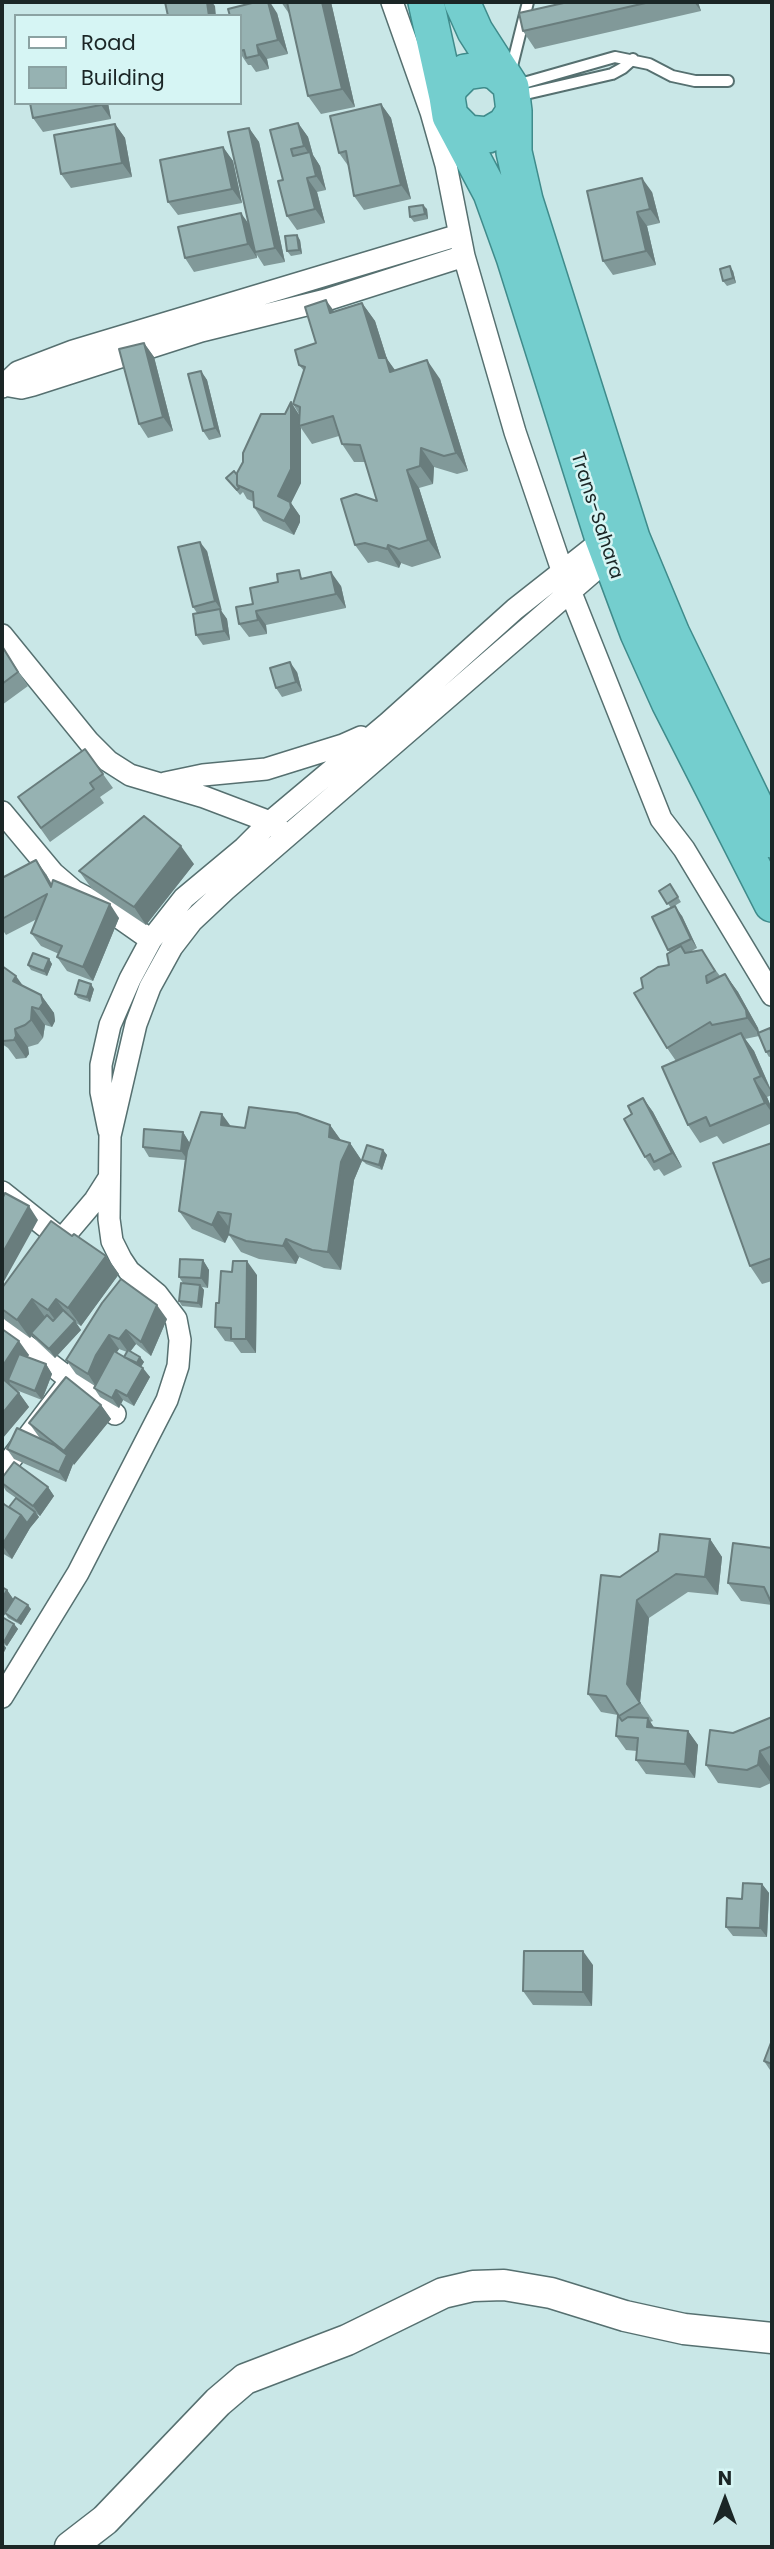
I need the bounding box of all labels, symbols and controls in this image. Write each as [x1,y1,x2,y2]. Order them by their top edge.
legend [14,14,242,105]
text: Road [81,28,136,57]
text: Building [81,63,165,92]
street label: Trans-Sahara [565,450,627,582]
north arrow [690,2465,760,2535]
text: N [718,2465,732,2492]

